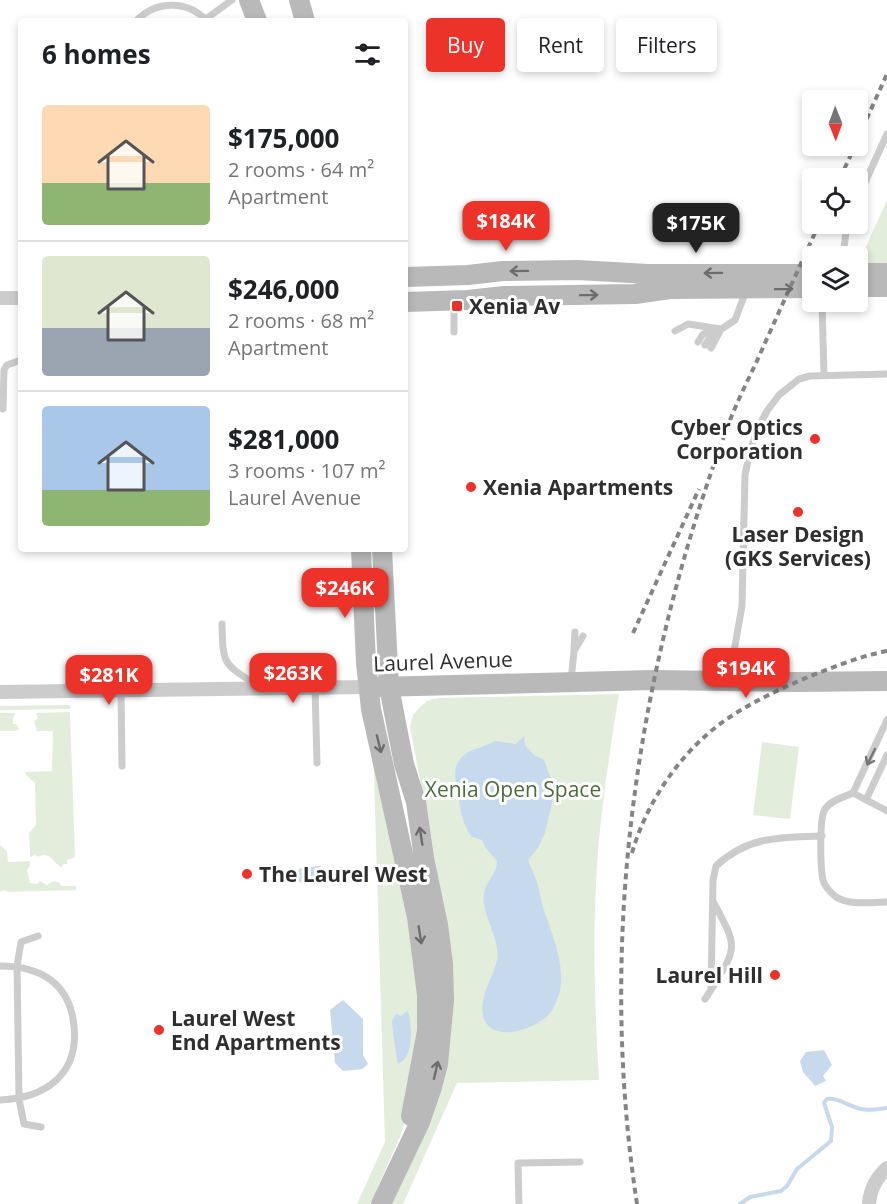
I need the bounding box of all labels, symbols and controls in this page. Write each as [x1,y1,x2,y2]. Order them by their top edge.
chip: Buy [426,18,505,72]
chip: Rent [517,18,604,72]
chip: Filters [616,18,717,72]
text: 6 homes [42,36,151,72]
icon: filters [351,38,384,71]
north arrow [802,90,868,156]
map controls [802,90,868,312]
text: $175,000 [228,120,339,156]
icon: home [90,129,162,201]
text: 2 rooms · 64 m² [228,156,374,183]
button: locate [802,168,868,234]
text: Apartment [228,183,328,210]
pin: $184K [464,201,548,252]
pin: $175K [654,203,738,254]
text: $184K [476,207,536,234]
text: $175K [666,209,726,236]
button: layers [802,246,868,312]
one-way arrow [510,265,530,277]
one-way arrow [703,267,723,279]
text: $246,000 [228,271,339,307]
icon: home [90,280,162,352]
one-way arrow [773,283,793,295]
one-way arrow [579,289,599,300]
place label: Xenia Av [469,292,560,320]
marker: Xenia Av [450,299,464,313]
text: 2 rooms · 68 m² [228,307,374,334]
text: Apartment [228,334,328,361]
place label: Cyber Optics Corporation [670,413,803,465]
text: $281,000 [228,421,339,457]
icon: home [90,430,162,502]
marker: Cyber Optics Corporation [808,432,822,446]
text: 3 rooms · 107 m² [228,457,386,484]
place label: Xenia Apartments [483,473,673,501]
marker: Xenia Apartments [464,480,478,494]
text: Laurel Avenue [228,484,361,511]
marker: Laser Design (GKS Services) [791,505,805,519]
place label: Laser Design (GKS Services) [725,520,871,572]
pin: $246K [303,568,387,619]
text: $246K [315,574,375,601]
street label: Laurel Avenue [373,645,513,677]
pin: $194K [704,648,788,699]
pin: $263K [251,653,335,704]
text: $194K [716,654,776,681]
pin: $281K [67,655,151,706]
text: $263K [263,659,323,686]
text: $281K [79,661,139,688]
one-way arrow [374,734,386,753]
one-way arrow [865,748,877,765]
park label: Xenia Open Space [425,775,601,803]
one-way arrow [415,826,426,846]
place label: The Laurel West [259,860,427,888]
marker: The Laurel West [240,867,254,881]
one-way arrow [415,925,426,944]
place label: Laurel Hill [656,961,763,989]
marker: Laurel Hill [768,968,782,982]
place label: Laurel West End Apartments [171,1004,341,1056]
marker: Laurel West End Apartments [152,1023,166,1037]
one-way arrow [431,1061,443,1080]

